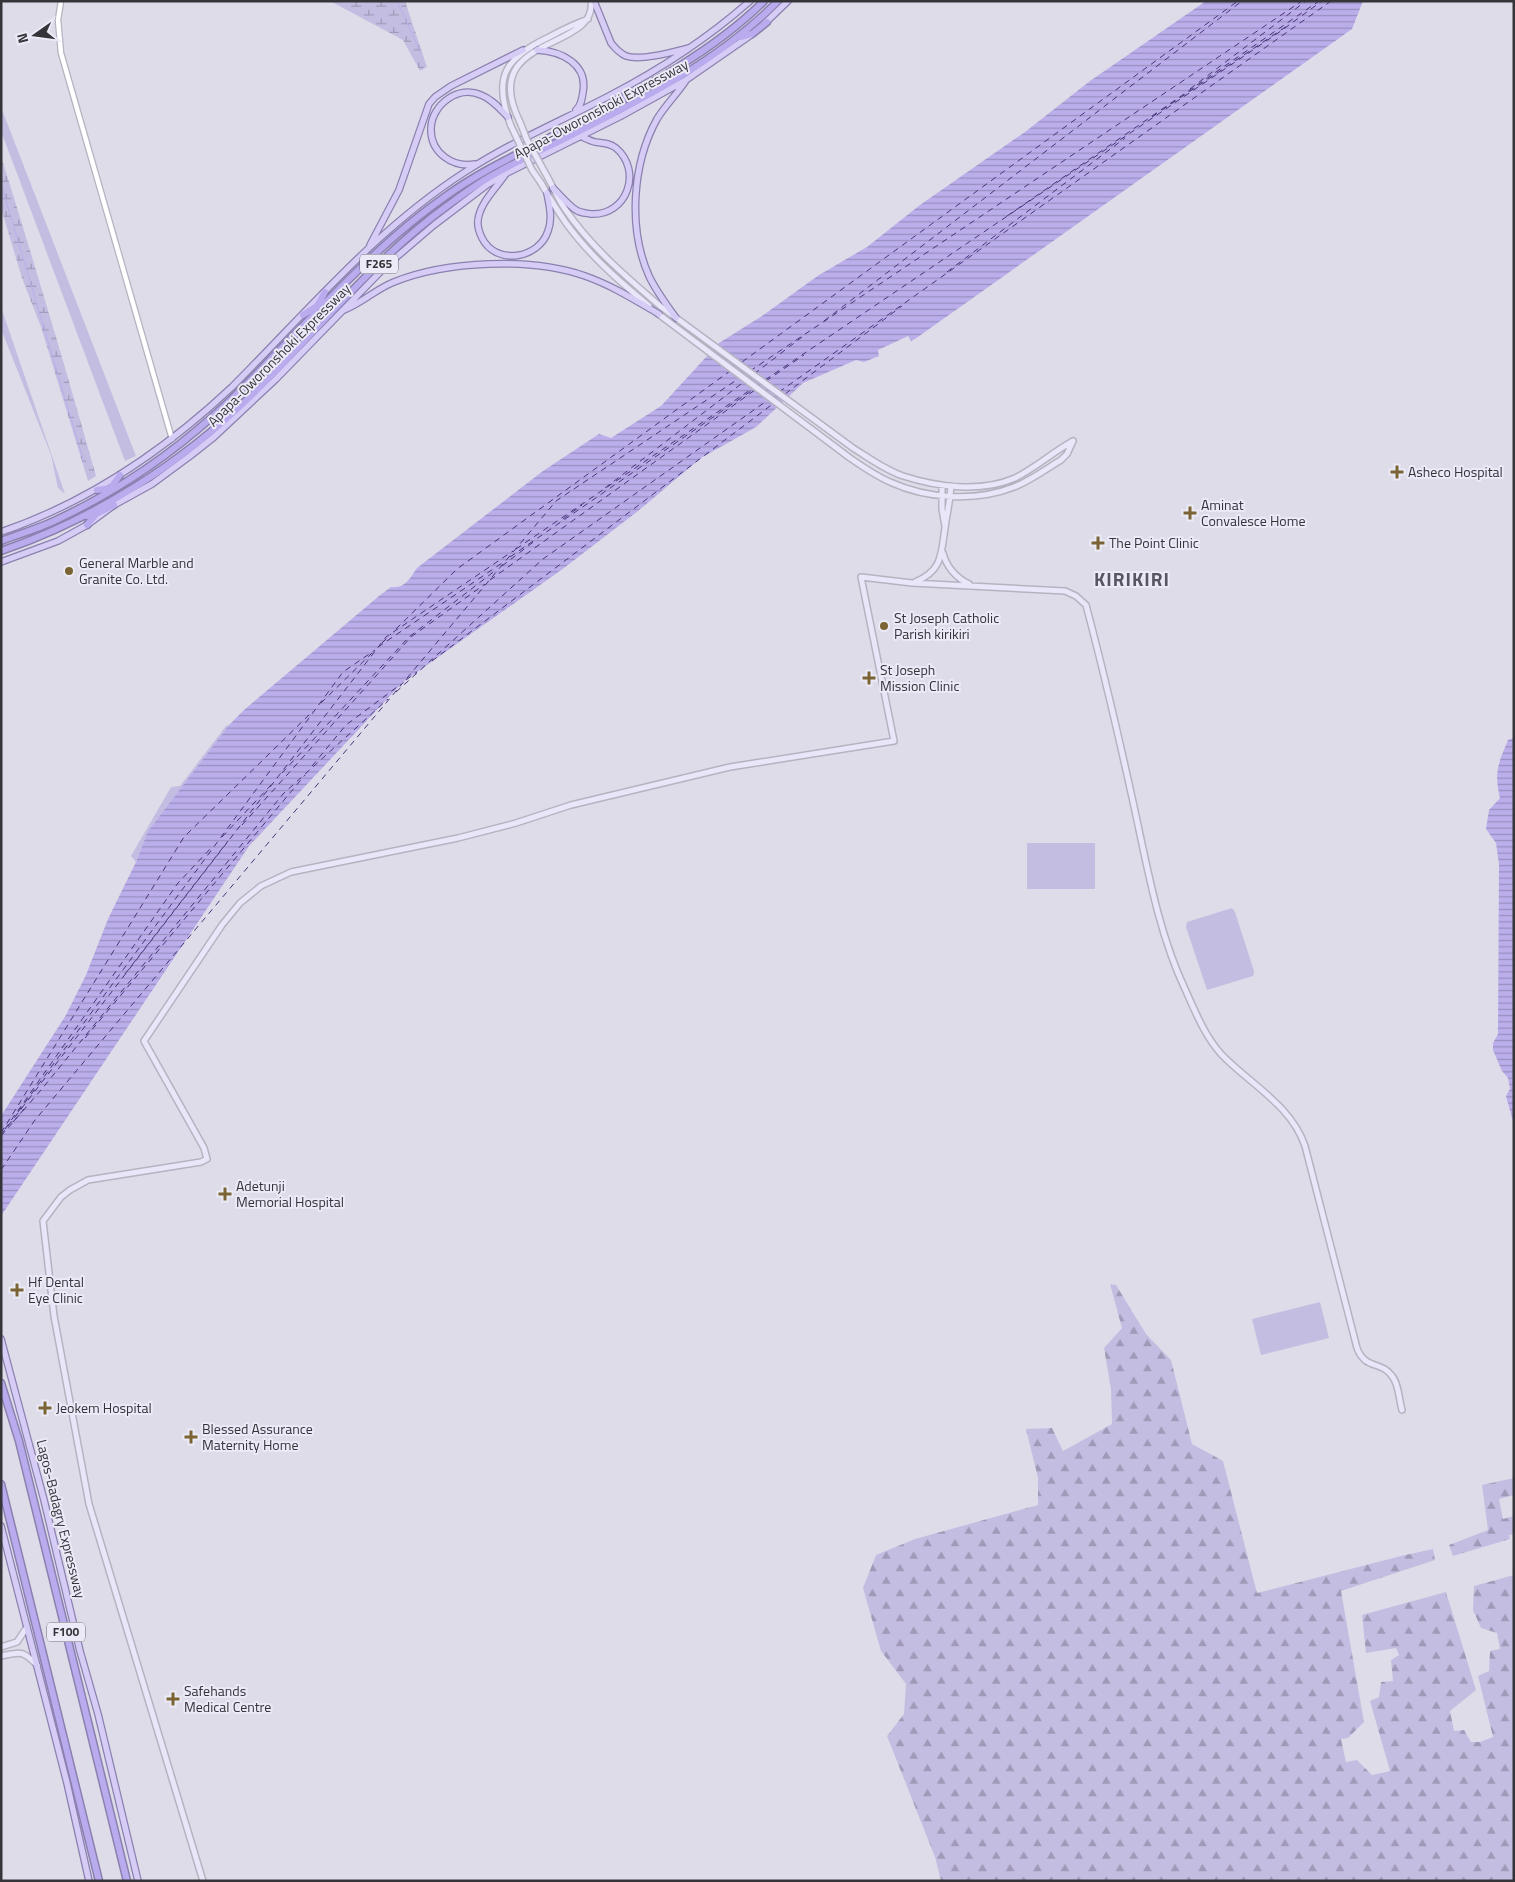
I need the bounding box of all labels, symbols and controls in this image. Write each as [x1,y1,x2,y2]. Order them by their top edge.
north arrow [10,10,60,60]
text: N [11,31,33,46]
street label: Apapa-Oworonshoki Expressway [510,53,692,164]
road number: F265 [360,254,398,274]
street label: Apapa-Oworonshoki Expressway [202,278,355,431]
place label: Asheco Hospital [1408,461,1503,482]
marker: Asheco Hospital [1390,465,1404,479]
place label: Aminat Convalesce Home [1201,494,1305,531]
marker: Aminat Convalesce Home [1183,506,1197,520]
place label: The Point Clinic [1109,532,1199,553]
marker: The Point Clinic [1091,536,1105,550]
place label: General Marble and Granite Co. Ltd. [79,552,194,589]
district label: KIRIKIRI [1094,564,1170,593]
marker: General Marble and Granite Co. Ltd. [63,565,75,577]
place label: St Joseph Catholic Parish kirikiri [894,607,999,644]
marker: St Joseph Catholic Parish kirikiri [878,620,890,632]
place label: St Joseph Mission Clinic [880,659,960,696]
marker: St Joseph Mission Clinic [862,671,876,685]
place label: Adetunji Memorial Hospital [236,1175,344,1212]
marker: Adetunji Memorial Hospital [218,1187,232,1201]
place label: Hf Dental Eye Clinic [28,1271,84,1308]
marker: Hf Dental Eye Clinic [10,1283,24,1297]
place label: Jeokem Hospital [56,1397,152,1418]
marker: Jeokem Hospital [38,1401,52,1415]
place label: Blessed Assurance Maternity Home [202,1418,313,1455]
marker: Blessed Assurance Maternity Home [184,1430,198,1444]
street label: Lagos-Badagry Expressway [32,1437,91,1601]
road number: F100 [47,1622,85,1641]
place label: Safehands Medical Centre [184,1680,271,1717]
marker: Safehands Medical Centre [166,1692,180,1706]

